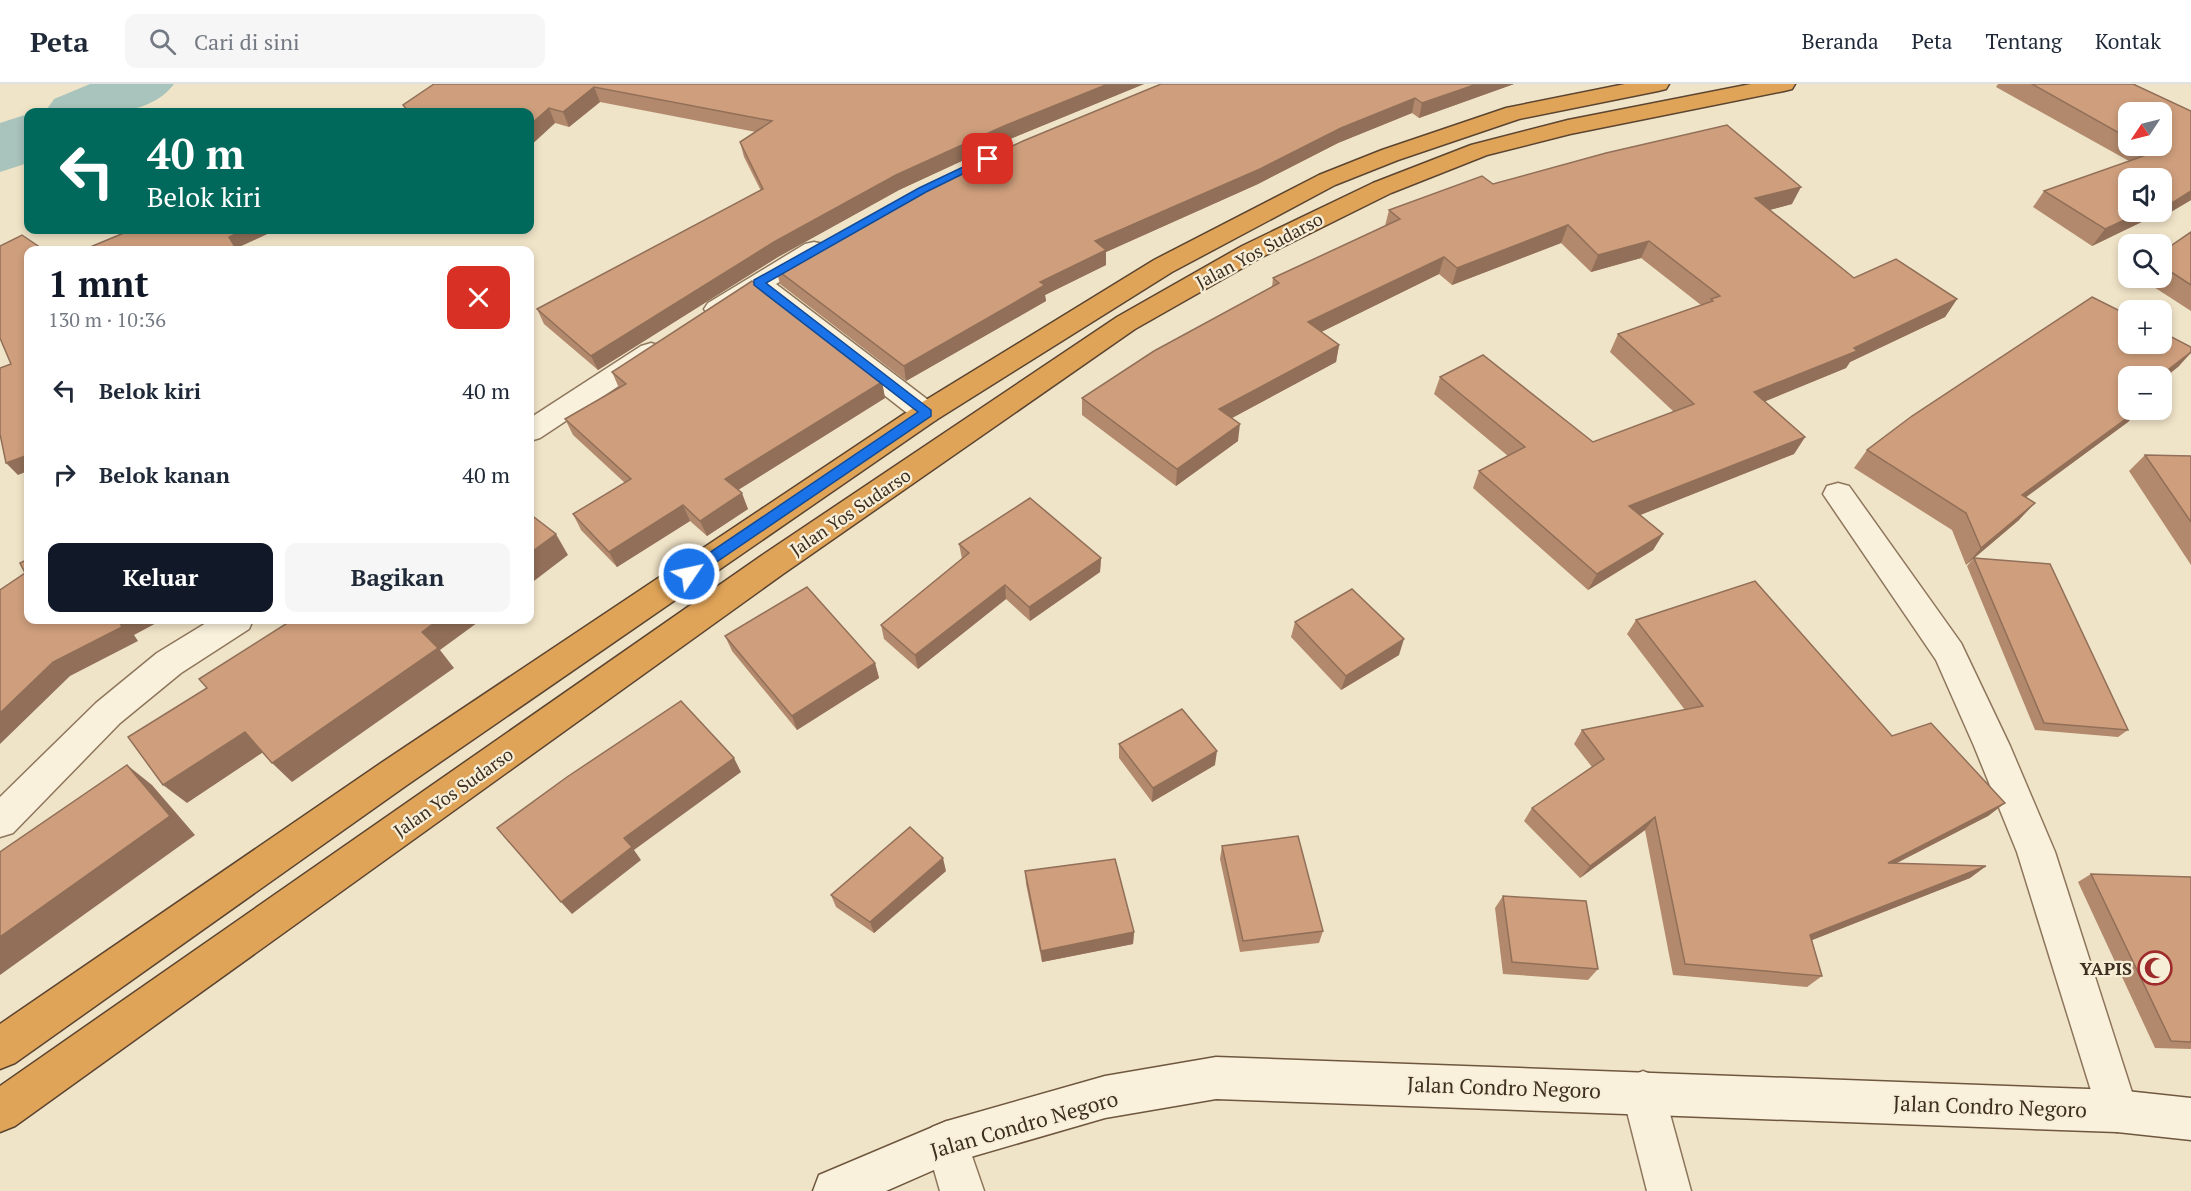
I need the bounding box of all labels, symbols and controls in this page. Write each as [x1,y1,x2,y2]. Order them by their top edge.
search box [125,14,545,68]
text: Peta [30,23,89,60]
icon: search [146,25,179,58]
text: Cari di sini [194,27,300,56]
text: Beranda [1802,27,1879,55]
text: Peta [1912,27,1952,55]
text: Tentang [1985,27,2062,55]
text: Kontak [2095,27,2161,55]
north arrow [2118,102,2172,156]
map controls [2118,102,2172,420]
text: 40 m [147,125,245,181]
icon: left [48,132,126,210]
pin [962,133,1013,184]
icon: arrive [971,142,1004,175]
button: sound [2118,168,2172,222]
text: Belok kiri [147,179,261,215]
street label: Jalan Yos Sudarso [1191,206,1327,294]
button: search [2118,234,2172,288]
text: 1 mnt [48,260,149,307]
button: close [447,266,510,329]
button: + [2118,300,2172,354]
text: 130 m · 10:36 [48,306,166,333]
button: − [2118,366,2172,420]
icon: left [48,374,81,407]
text: Belok kiri [99,376,201,405]
text: 40 m [462,376,510,405]
icon: right [48,458,81,491]
text: Belok kanan [99,460,230,489]
text: 40 m [462,460,510,489]
street label: Jalan Yos Sudarso [785,463,915,561]
position arrow [657,542,721,606]
button: Keluar [48,543,273,612]
button: Bagikan [285,543,510,612]
street label: Jalan Yos Sudarso [389,742,518,842]
mosque icon: YAPIS [2137,950,2173,986]
place label: YAPIS [2080,956,2132,980]
street label: Jalan Condro Negoro [1407,1070,1601,1104]
street label: Jalan Condro Negoro [927,1084,1121,1164]
street label: Jalan Condro Negoro [1893,1089,2087,1123]

